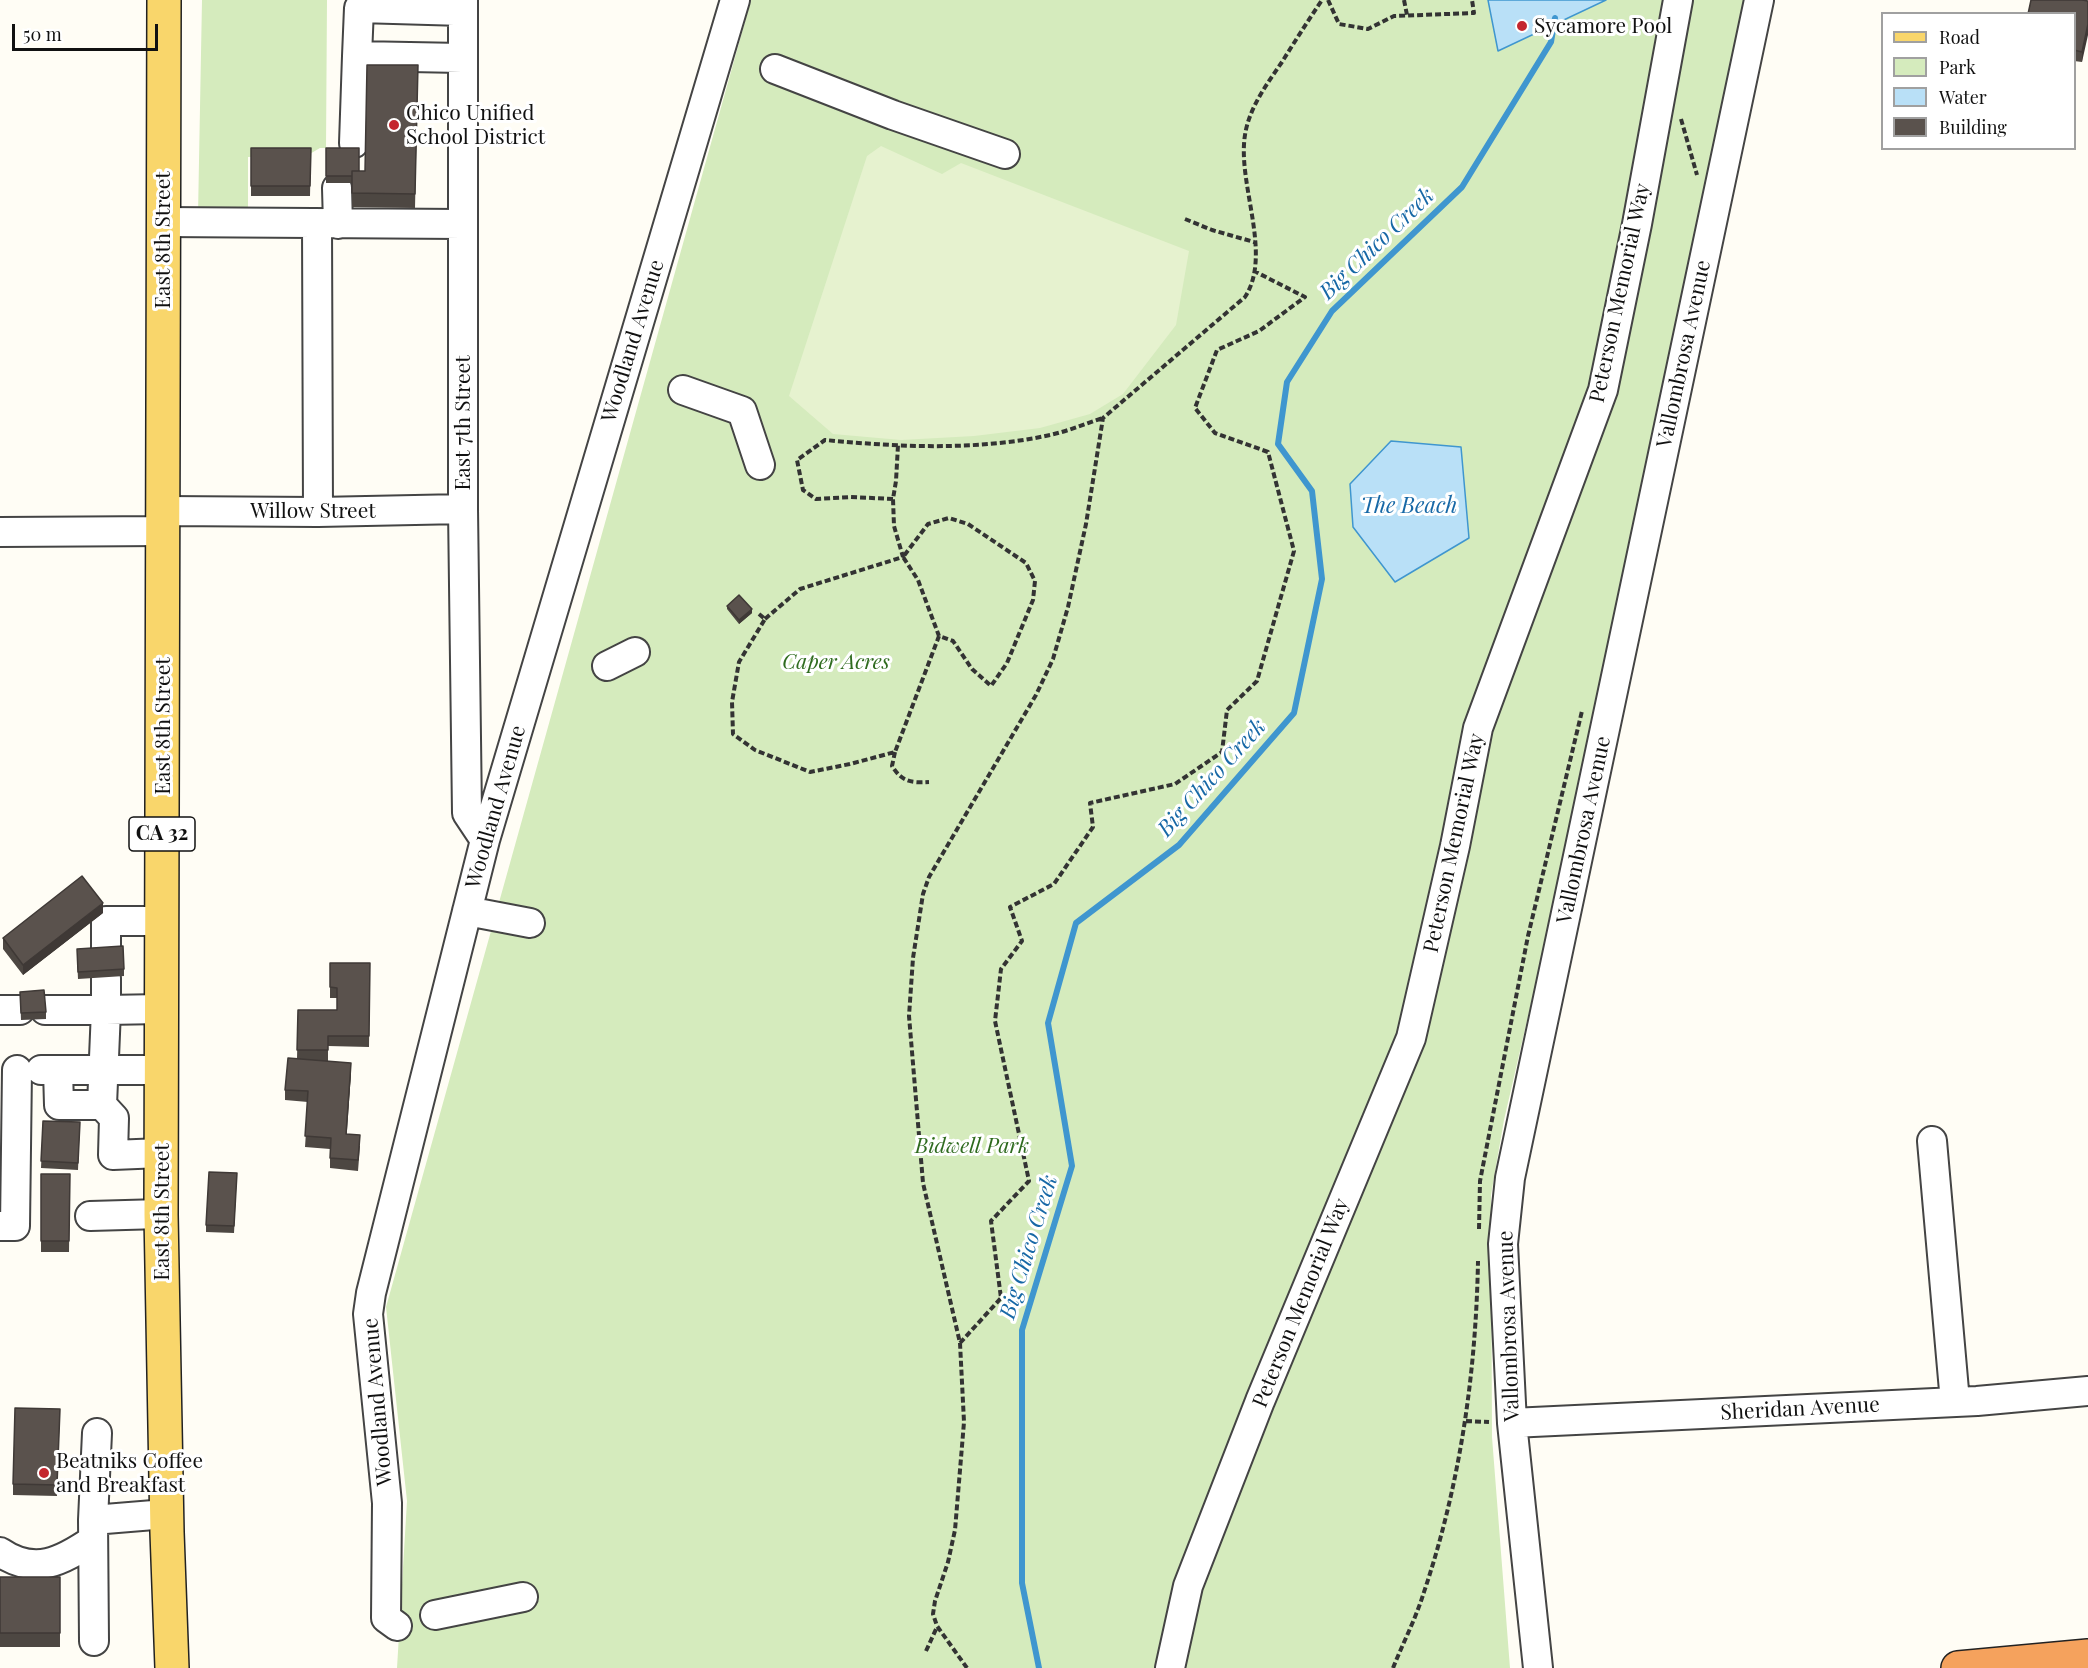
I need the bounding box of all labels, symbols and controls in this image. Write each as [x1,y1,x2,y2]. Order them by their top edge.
scale bar [15,12,160,50]
legend [1881,12,2076,150]
place label: Sycamore Pool [1534,13,1672,39]
marker: Sycamore Pool [1515,19,1529,33]
text: 50 m [23,22,62,46]
text: Road [1939,25,1980,49]
text: Park [1939,55,1976,79]
text: Water [1939,85,1987,109]
place label: Chico Unified School District [406,100,545,150]
text: Building [1939,115,2007,139]
marker: Chico Unified School District [387,118,401,132]
street label: East 8th Street [150,171,176,309]
street label: Peterson Memorial Way [1584,181,1656,405]
water label: Big Chico Creek [1314,183,1440,305]
street label: Woodland Avenue [596,257,670,425]
street label: Vallombrosa Avenue [1652,258,1716,450]
street label: East 7th Street [450,355,476,491]
water label: The Beach [1361,493,1457,519]
street label: Willow Street [250,498,376,524]
park label: Caper Acres [782,649,890,675]
street label: East 8th Street [150,657,176,795]
water label: Big Chico Creek [1152,714,1272,842]
street label: Woodland Avenue [461,723,531,891]
street label: Peterson Memorial Way [1418,731,1490,955]
street label: Vallombrosa Avenue [1552,734,1616,926]
road number: CA 32 [129,817,195,851]
park label: Bidwell Park [915,1133,1029,1159]
street label: East 8th Street [149,1143,175,1281]
water label: Big Chico Creek [995,1172,1063,1322]
street label: Peterson Memorial Way [1247,1195,1355,1411]
street label: Vallombrosa Avenue [1493,1230,1525,1422]
street label: Woodland Avenue [358,1317,398,1487]
street label: Sheridan Avenue [1720,1392,1880,1426]
place label: Beatniks Coffee and Breakfast [56,1448,203,1498]
marker: Beatniks Coffee and Breakfast [37,1466,51,1480]

